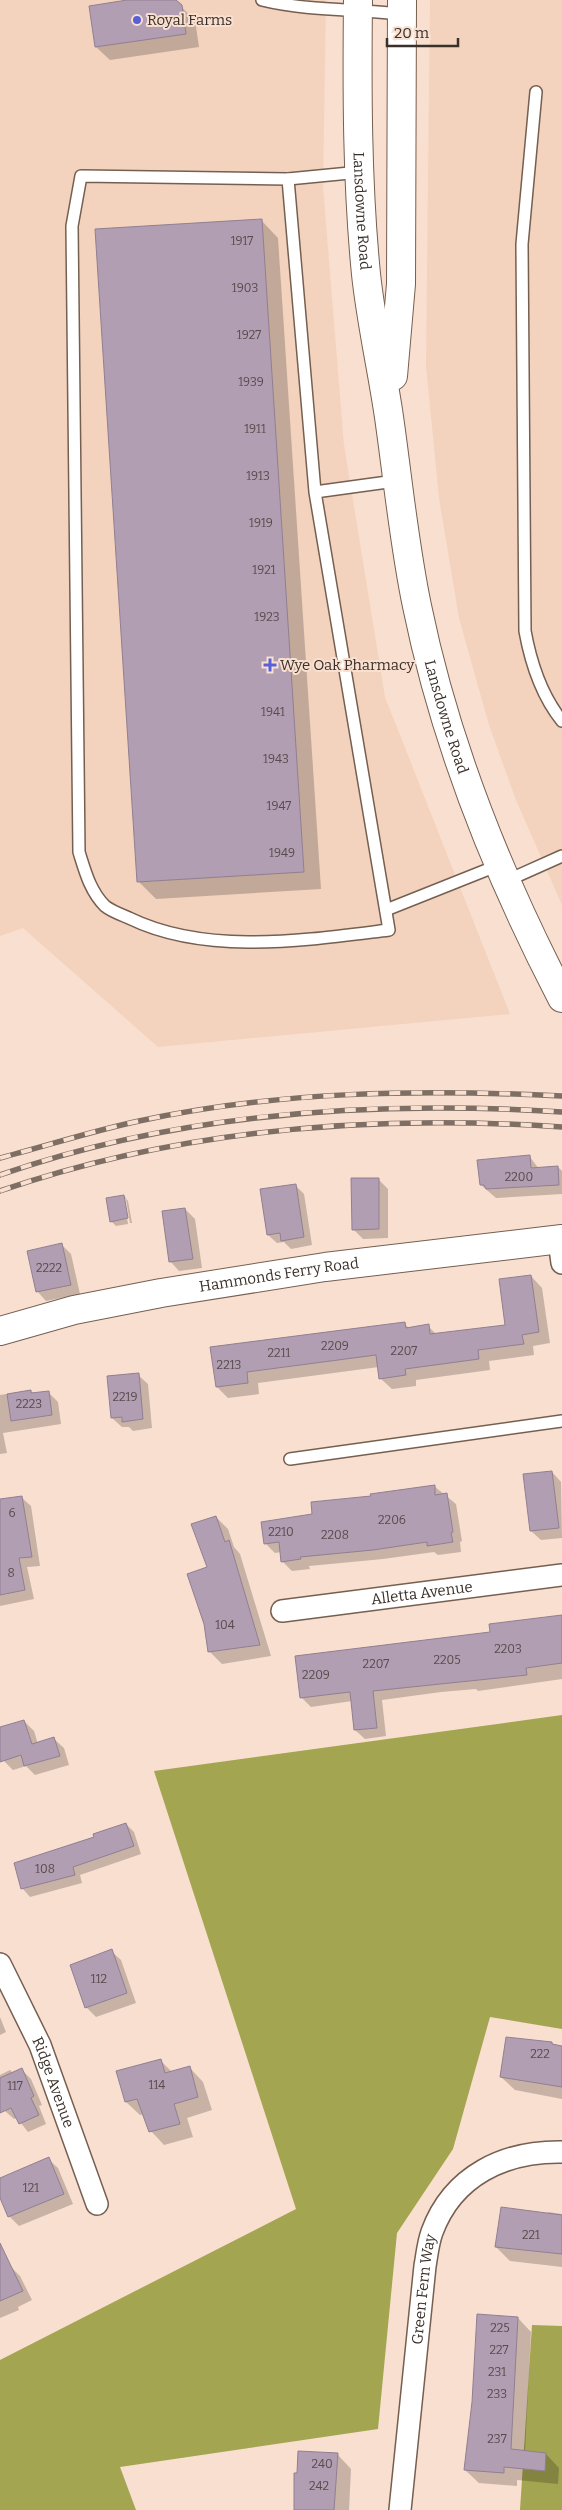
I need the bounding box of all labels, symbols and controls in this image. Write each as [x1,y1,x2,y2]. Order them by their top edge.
place label: Royal Farms [147,11,232,29]
marker: Royal Farms [131,14,143,26]
scale bar [387,15,458,47]
text: 20 m [394,24,430,42]
street label: Lansdowne Road [350,152,375,271]
house number: 1917 [231,234,253,248]
house number: 1903 [232,281,258,295]
house number: 1927 [237,328,261,342]
house number: 1939 [238,375,264,389]
house number: 1911 [244,422,266,436]
house number: 1913 [246,469,270,483]
house number: 1919 [249,516,273,530]
house number: 1921 [252,563,276,577]
house number: 1923 [254,610,280,624]
place label: Wye Oak Pharmacy [280,656,414,674]
street label: Lansdowne Road [421,658,472,776]
marker: Wye Oak Pharmacy [264,659,276,671]
house number: 1941 [261,705,285,719]
house number: 1943 [263,752,289,766]
house number: 1947 [267,799,291,813]
house number: 1949 [269,846,295,860]
house number: 2200 [505,1170,533,1184]
street label: Hammonds Ferry Road [198,1254,360,1296]
house number: 2222 [36,1261,62,1275]
house number: 2209 [321,1339,349,1353]
house number: 2207 [391,1344,417,1358]
house number: 2211 [268,1346,291,1360]
house number: 2213 [217,1358,242,1372]
house number: 2219 [113,1390,137,1404]
house number: 2223 [16,1397,42,1411]
house number: 6 [8,1506,16,1520]
house number: 2206 [378,1513,406,1527]
house number: 2210 [268,1525,294,1539]
house number: 2208 [321,1528,349,1542]
house number: 8 [7,1566,15,1580]
street label: Alletta Avenue [370,1578,474,1608]
house number: 104 [215,1618,235,1632]
house number: 2203 [494,1642,522,1656]
house number: 2205 [433,1653,461,1667]
house number: 2207 [363,1657,389,1671]
house number: 2209 [302,1668,330,1682]
house number: 108 [35,1862,55,1876]
house number: 112 [91,1972,107,1986]
street label: Ridge Avenue [28,2034,78,2130]
house number: 222 [530,2047,550,2061]
house number: 114 [149,2078,165,2092]
house number: 117 [7,2079,23,2093]
house number: 121 [23,2181,39,2195]
house number: 221 [522,2228,540,2242]
street label: Green Fern Way [408,2232,440,2345]
house number: 225 [490,2321,510,2335]
house number: 227 [490,2343,508,2357]
house number: 231 [488,2365,506,2379]
house number: 233 [487,2387,507,2401]
house number: 237 [487,2432,507,2446]
house number: 240 [311,2457,333,2471]
house number: 242 [309,2479,329,2493]

